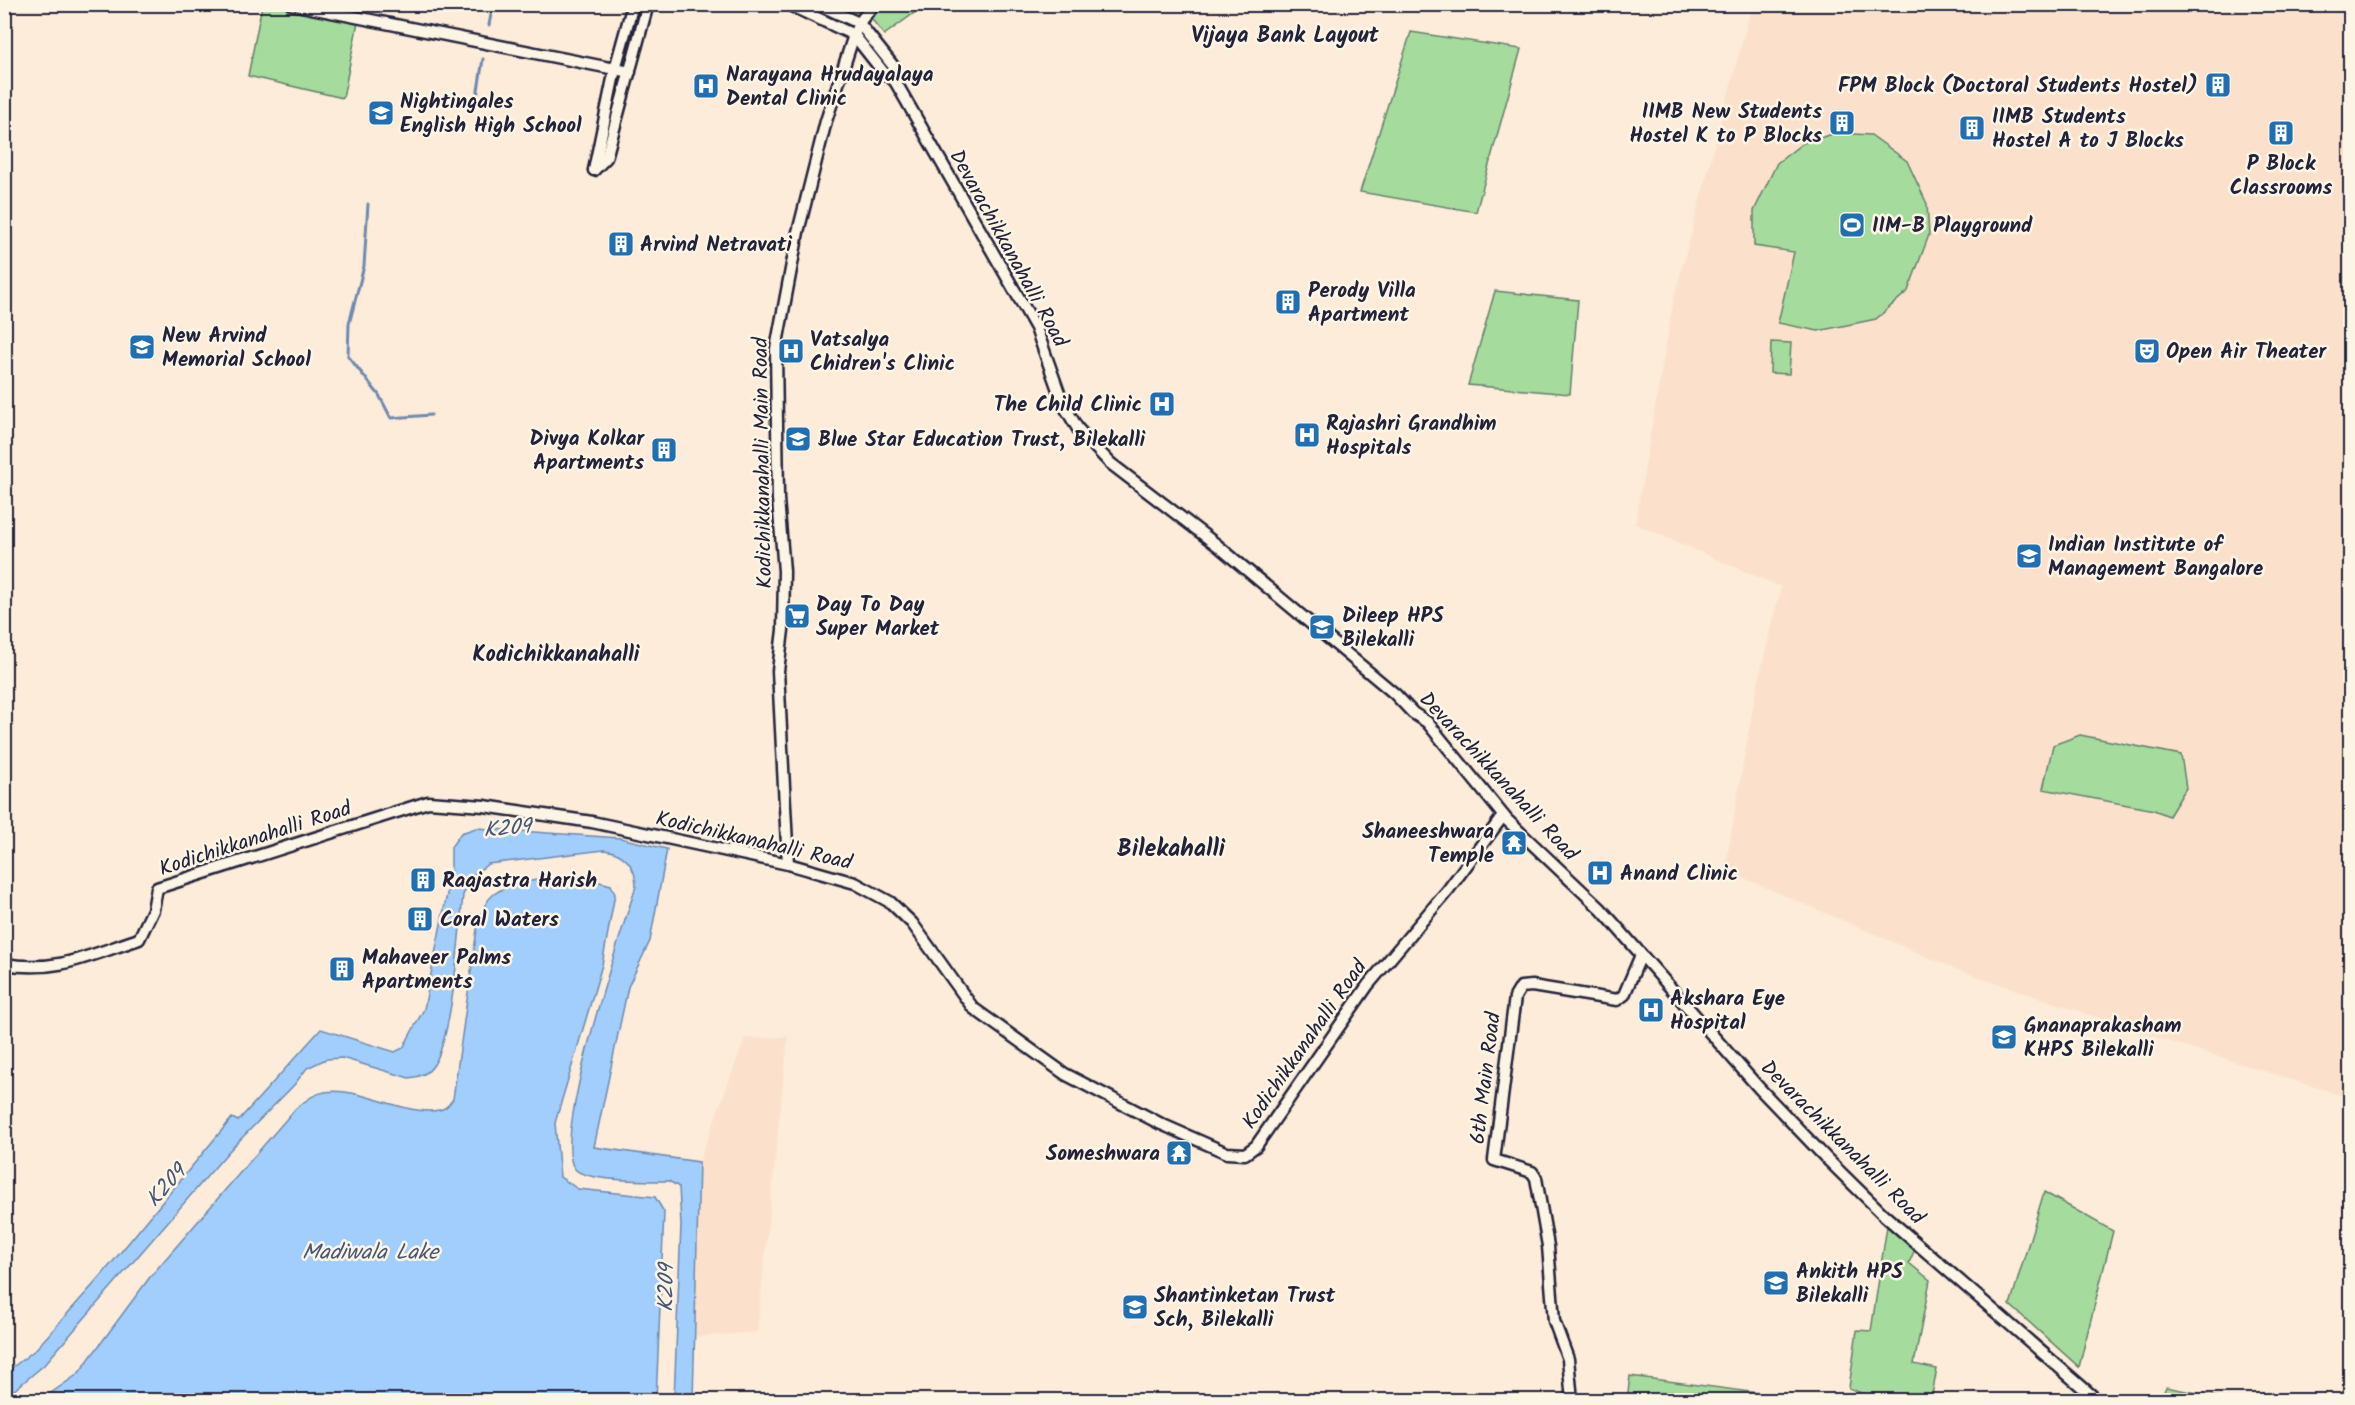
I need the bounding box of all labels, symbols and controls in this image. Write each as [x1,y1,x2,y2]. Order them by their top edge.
district label: Vijaya Bank Layout [1191,19,1380,54]
place label: Narayana Hrudayalaya Dental Clinic [726,59,934,116]
place label: FPM Block (Doctoral Students Hostel) [1838,70,2198,103]
building icon: FPM Block (Doctoral Students Hostel) [2203,70,2233,100]
hospital icon: Narayana Hrudayalaya Dental Clinic [691,71,721,101]
place label: Nightingales English High School [400,86,582,143]
place label: IIMB New Students Hostel K to P Blocks [1629,96,1822,153]
school or university icon: Nightingales English High School [366,98,396,128]
place label: IIMB Students Hostel A to J Blocks [1992,101,2184,158]
building icon: IIMB New Students Hostel K to P Blocks [1827,108,1857,138]
building icon: IIMB Students Hostel A to J Blocks [1957,113,1987,143]
building icon: P Block Classrooms [2266,118,2296,148]
street label: Devarachikkanahalli Road [940,144,1076,354]
place label: P Block Classrooms [2230,148,2332,205]
sports icon: IIM-B Playground [1837,210,1867,240]
place label: IIM-B Playground [1872,210,2033,243]
building icon: Arvind Netravati [606,229,636,259]
place label: Arvind Netravati [640,229,793,262]
place label: Perody Villa Apartment [1308,275,1416,332]
building icon: Perody Villa Apartment [1273,287,1303,317]
place label: New Arvind Memorial School [162,320,311,377]
place label: Vatsalya Chidren's Clinic [810,324,955,381]
school or university icon: New Arvind Memorial School [127,332,157,362]
street label: Kodichikkanahalli Main Road [745,336,782,589]
hospital icon: Vatsalya Chidren's Clinic [776,336,806,366]
theatre icon: Open Air Theater [2132,336,2162,366]
place label: Open Air Theater [2166,336,2328,369]
place label: The Child Clinic [994,389,1142,422]
hospital icon: The Child Clinic [1147,389,1177,419]
place label: Rajashri Grandhim Hospitals [1326,408,1497,465]
hospital icon: Rajashri Grandhim Hospitals [1292,420,1322,450]
place label: Divya Kolkar Apartments [530,423,645,480]
school or university icon: Blue Star Education Trust, Bilekalli [783,424,813,454]
place label: Blue Star Education Trust, Bilekalli [818,424,1146,457]
building icon: Divya Kolkar Apartments [649,435,679,465]
place label: Indian Institute of Management Bangalore [2048,529,2263,586]
school or university icon: Indian Institute of Management Bangalore [2014,541,2044,571]
place label: Day To Day Super Market [816,589,940,646]
place label: Dileep HPS Bilekalli [1342,600,1444,657]
supermarket icon: Day To Day Super Market [782,601,812,631]
school or university icon: Dileep HPS Bilekalli [1307,612,1337,642]
district label: Kodichikkanahalli [472,638,641,673]
street label: Devarachikkanahalli Road [1410,685,1586,870]
street label: Kodichikkanahalli Road [155,793,356,886]
street label: Kodichikkanahalli Road [652,803,856,880]
water label: K209 [482,810,536,849]
place label: Shaneeshwara Temple [1362,816,1494,873]
temple icon: Shaneeshwara Temple [1499,828,1529,858]
district label: Bilekahalli [1117,830,1226,869]
hospital icon: Anand Clinic [1585,858,1615,888]
place label: Anand Clinic [1620,858,1738,891]
building icon: Raajastra Harish [408,865,438,895]
place label: Raajastra Harish [442,865,597,898]
building icon: Coral Waters [405,904,435,934]
place label: Coral Waters [440,904,559,937]
place label: Mahaveer Palms Apartments [362,942,511,999]
street label: Kodichikkanahalli Road [1234,953,1377,1136]
building icon: Mahaveer Palms Apartments [327,954,357,984]
place label: Akshara Eye Hospital [1670,983,1785,1040]
hospital icon: Akshara Eye Hospital [1636,995,1666,1025]
street label: 6th Main Road [1462,1010,1511,1146]
place label: Gnanaprakasham KHPS Bilekalli [2024,1010,2181,1067]
school or university icon: Gnanaprakasham KHPS Bilekalli [1989,1022,2019,1052]
street label: Devarachikkanahalli Road [1752,1053,1932,1233]
place label: Someshwara [1046,1138,1160,1171]
temple icon: Someshwara [1164,1138,1194,1168]
water label: K209 [138,1155,198,1216]
water label: Madiwala Lake [302,1236,440,1271]
place label: Ankith HPS Bilekalli [1796,1256,1903,1313]
water label: K209 [650,1261,685,1312]
school or university icon: Ankith HPS Bilekalli [1761,1268,1791,1298]
place label: Shantinketan Trust Sch, Bilekalli [1154,1280,1336,1337]
school or university icon: Shantinketan Trust Sch, Bilekalli [1120,1292,1150,1322]

